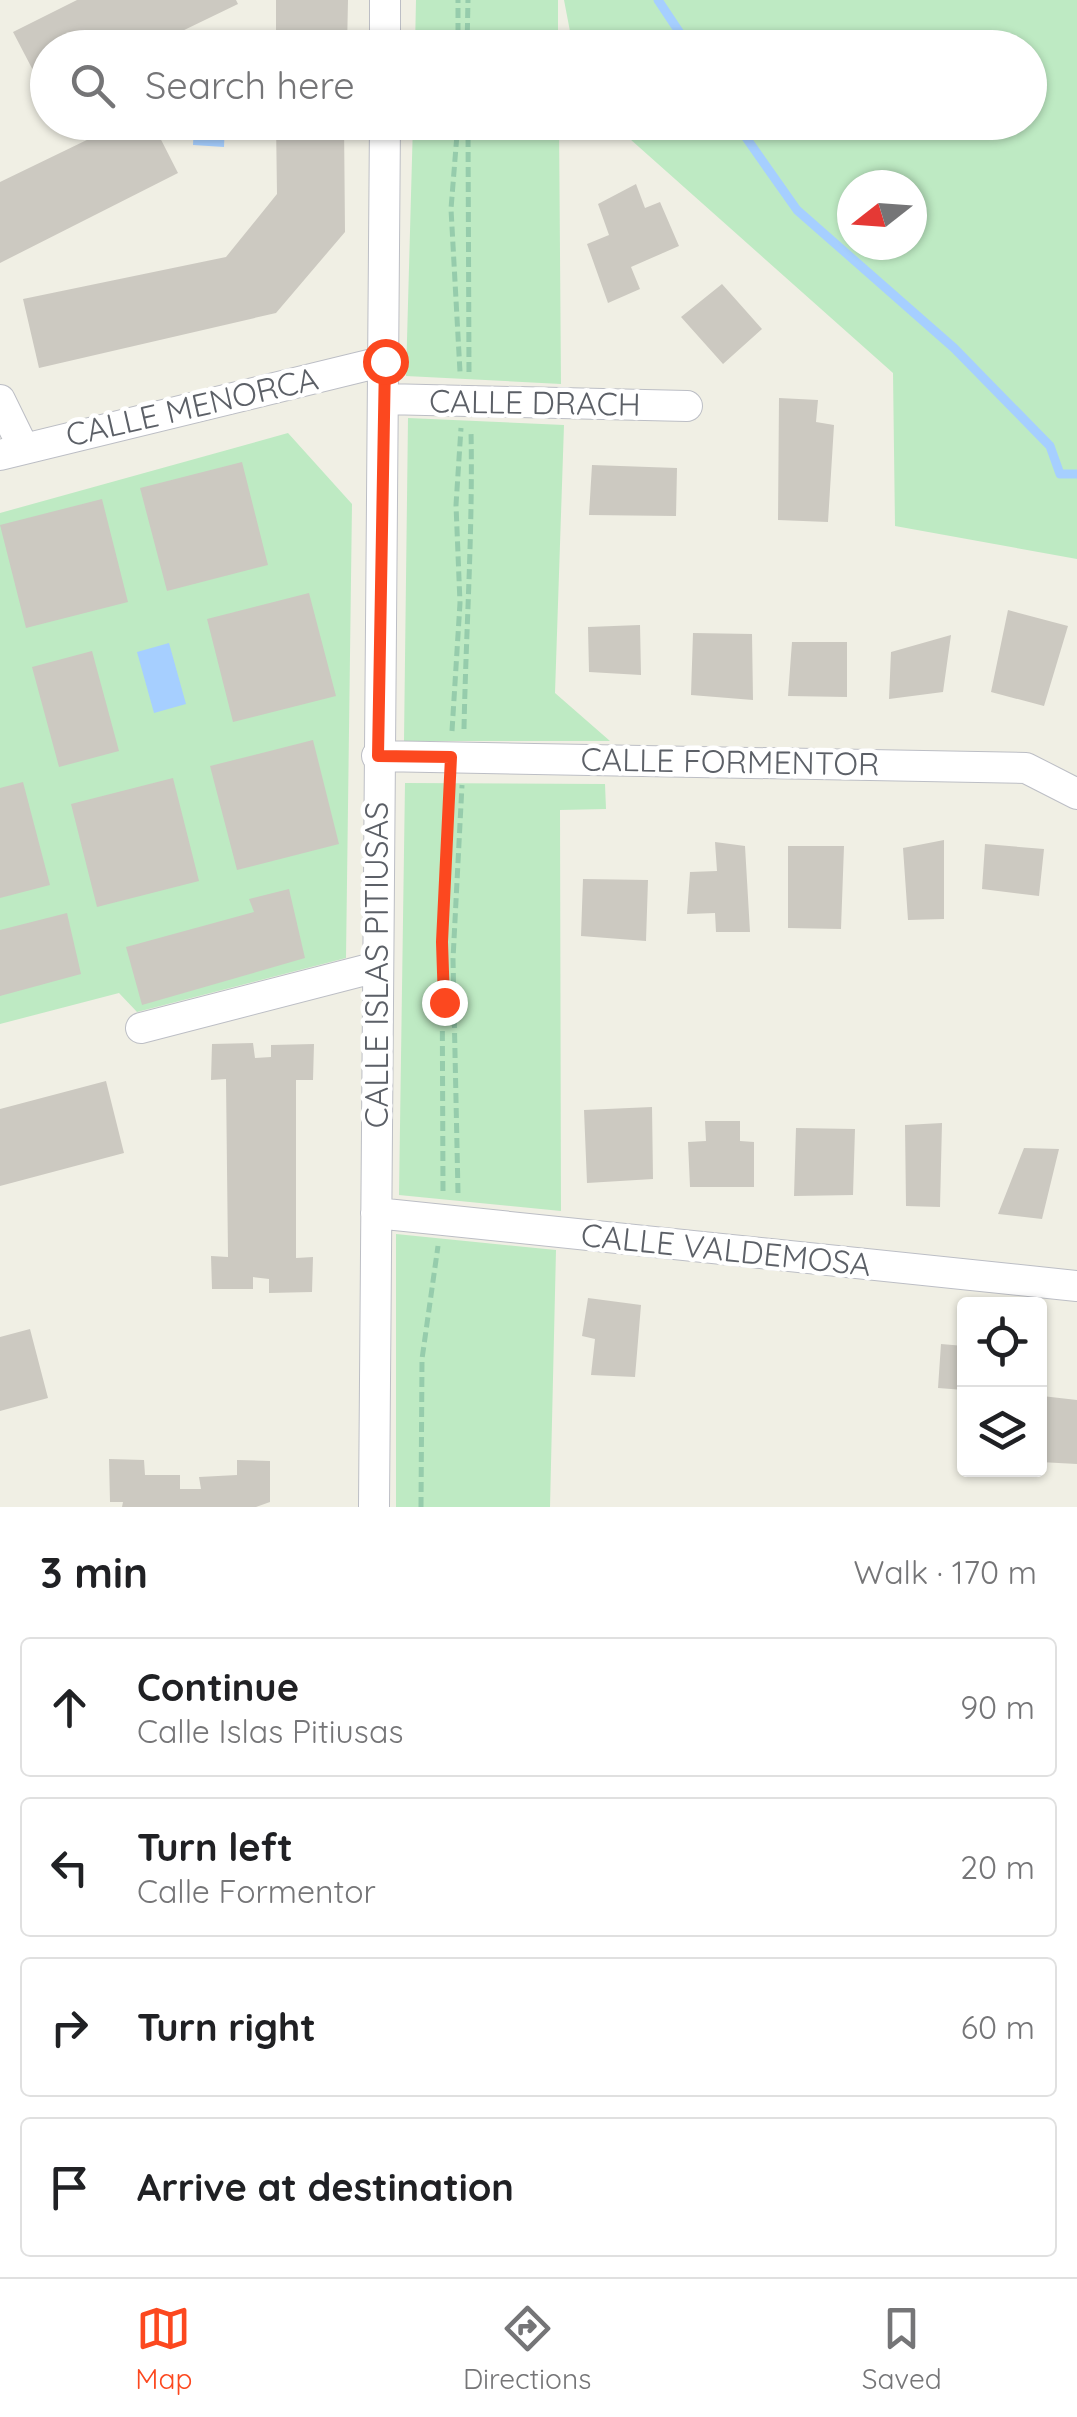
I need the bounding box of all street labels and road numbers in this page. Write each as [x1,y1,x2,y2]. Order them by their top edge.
street label: CALLE MENORCA [62,358,322,455]
street label: CALLE DRACH [429,380,641,424]
street label: CALLE FORMENTOR [580,738,880,784]
street label: CALLE ISLAS PITIUSAS [356,802,396,1128]
street label: CALLE VALDEMOSA [579,1214,873,1284]

